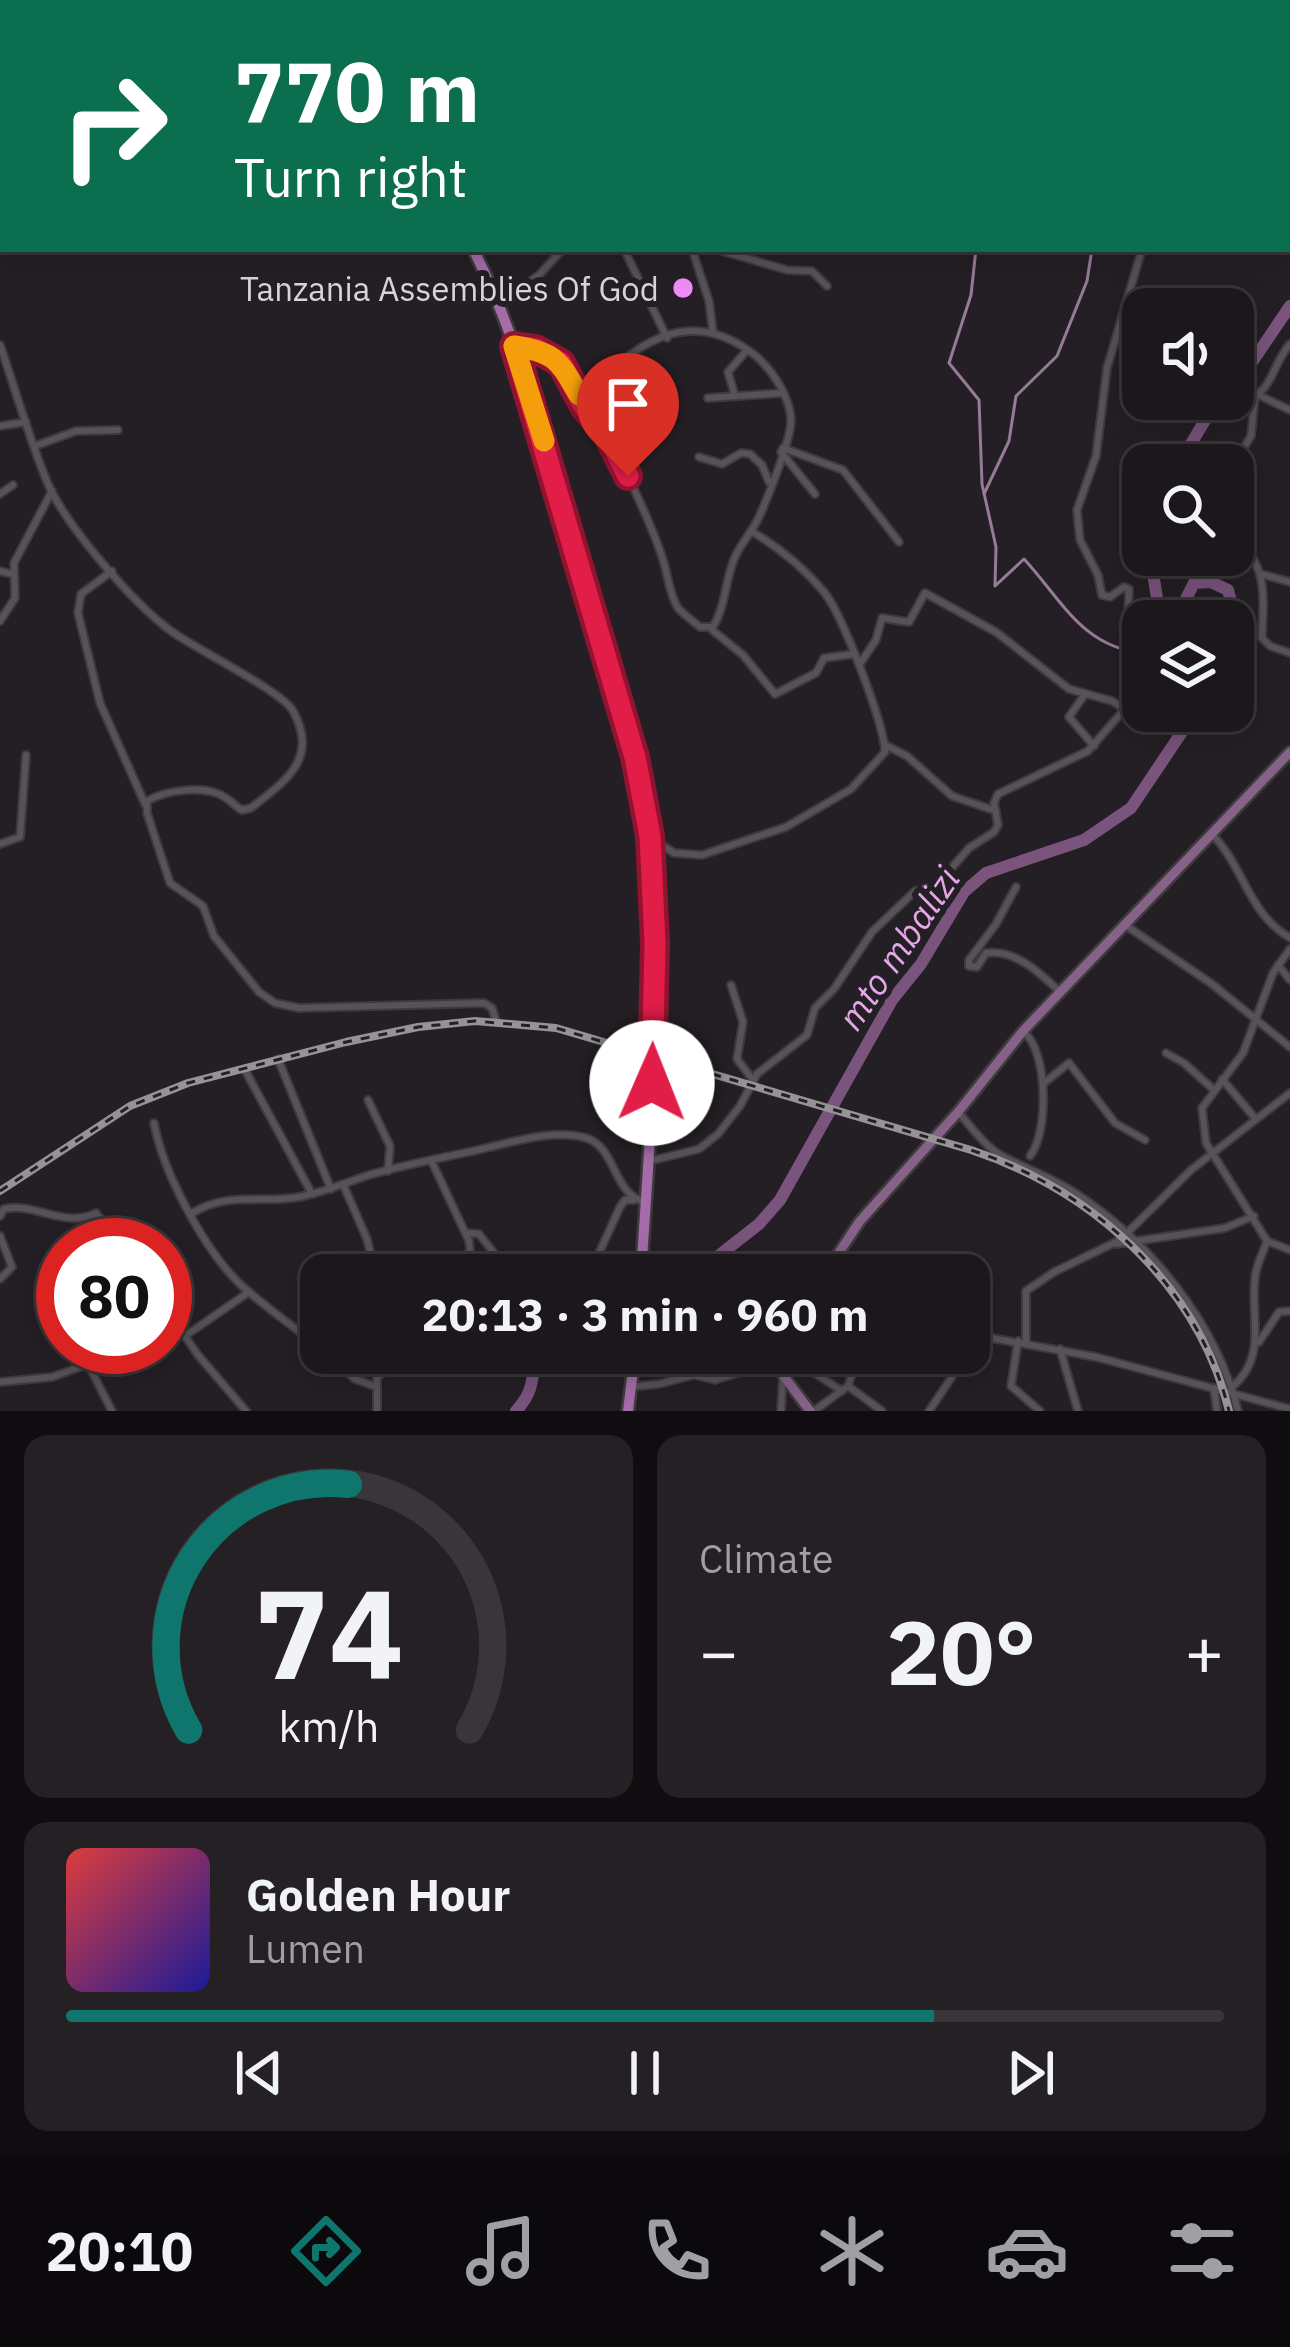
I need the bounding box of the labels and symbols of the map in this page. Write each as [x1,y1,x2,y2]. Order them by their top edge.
place label: Tanzania Assemblies Of God [240,267,659,310]
marker: Tanzania Assemblies Of God [670,275,696,301]
pin [577,353,679,476]
water label: mto mbalizi [826,857,970,1039]
position arrow [589,1020,715,1146]
speed limit sign: 80 [36,1218,192,1374]

